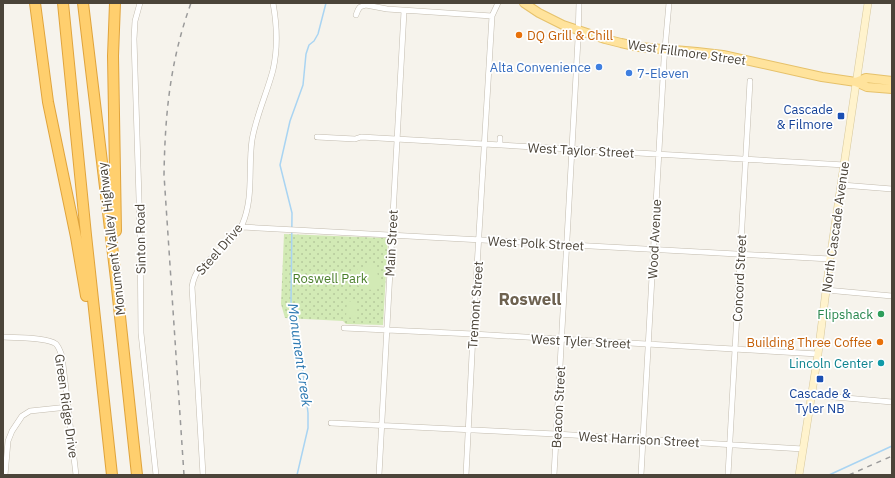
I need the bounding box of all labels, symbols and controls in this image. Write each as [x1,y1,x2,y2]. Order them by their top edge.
place label: DQ Grill & Chill [527,27,613,44]
marker: DQ Grill & Chill [514,30,524,40]
street label: West Fillmore Street [627,36,747,69]
place label: Alta Convenience [490,59,591,76]
marker: Alta Convenience [594,62,604,72]
place label: 7-Eleven [637,65,689,82]
marker: 7-Eleven [624,68,634,78]
place label: Cascade & Filmore [776,101,833,133]
marker: Cascade & Filmore [836,111,846,121]
street label: West Taylor Street [527,139,635,162]
street label: North Cascade Avenue [818,160,853,294]
street label: Monument Valley Highway [94,161,129,316]
street label: Wood Avenue [644,199,665,279]
street label: Sinton Road [131,204,150,274]
street label: Main Street [381,209,402,277]
street label: Steel Drive [192,220,246,279]
street label: West Polk Street [487,232,585,255]
street label: Concord Street [729,234,750,322]
street label: Tremont Street [464,261,487,350]
park label: Roswell Park [292,270,368,287]
district label: Roswell [498,288,562,310]
water label: Monument Creek [284,302,316,409]
place label: Flipshack [817,306,873,323]
marker: Flipshack [876,309,886,319]
street label: West Tyler Street [531,330,631,353]
place label: Building Three Coffee [746,334,872,351]
marker: Building Three Coffee [875,337,885,347]
street label: Green Ridge Drive [51,353,82,459]
place label: Lincoln Center [789,355,873,372]
marker: Lincoln Center [876,358,886,368]
street label: Beacon Street [548,365,569,449]
marker: Cascade & Tyler NB [815,374,825,384]
place label: Cascade & Tyler NB [789,385,851,417]
street label: West Harrison Street [578,428,700,451]

